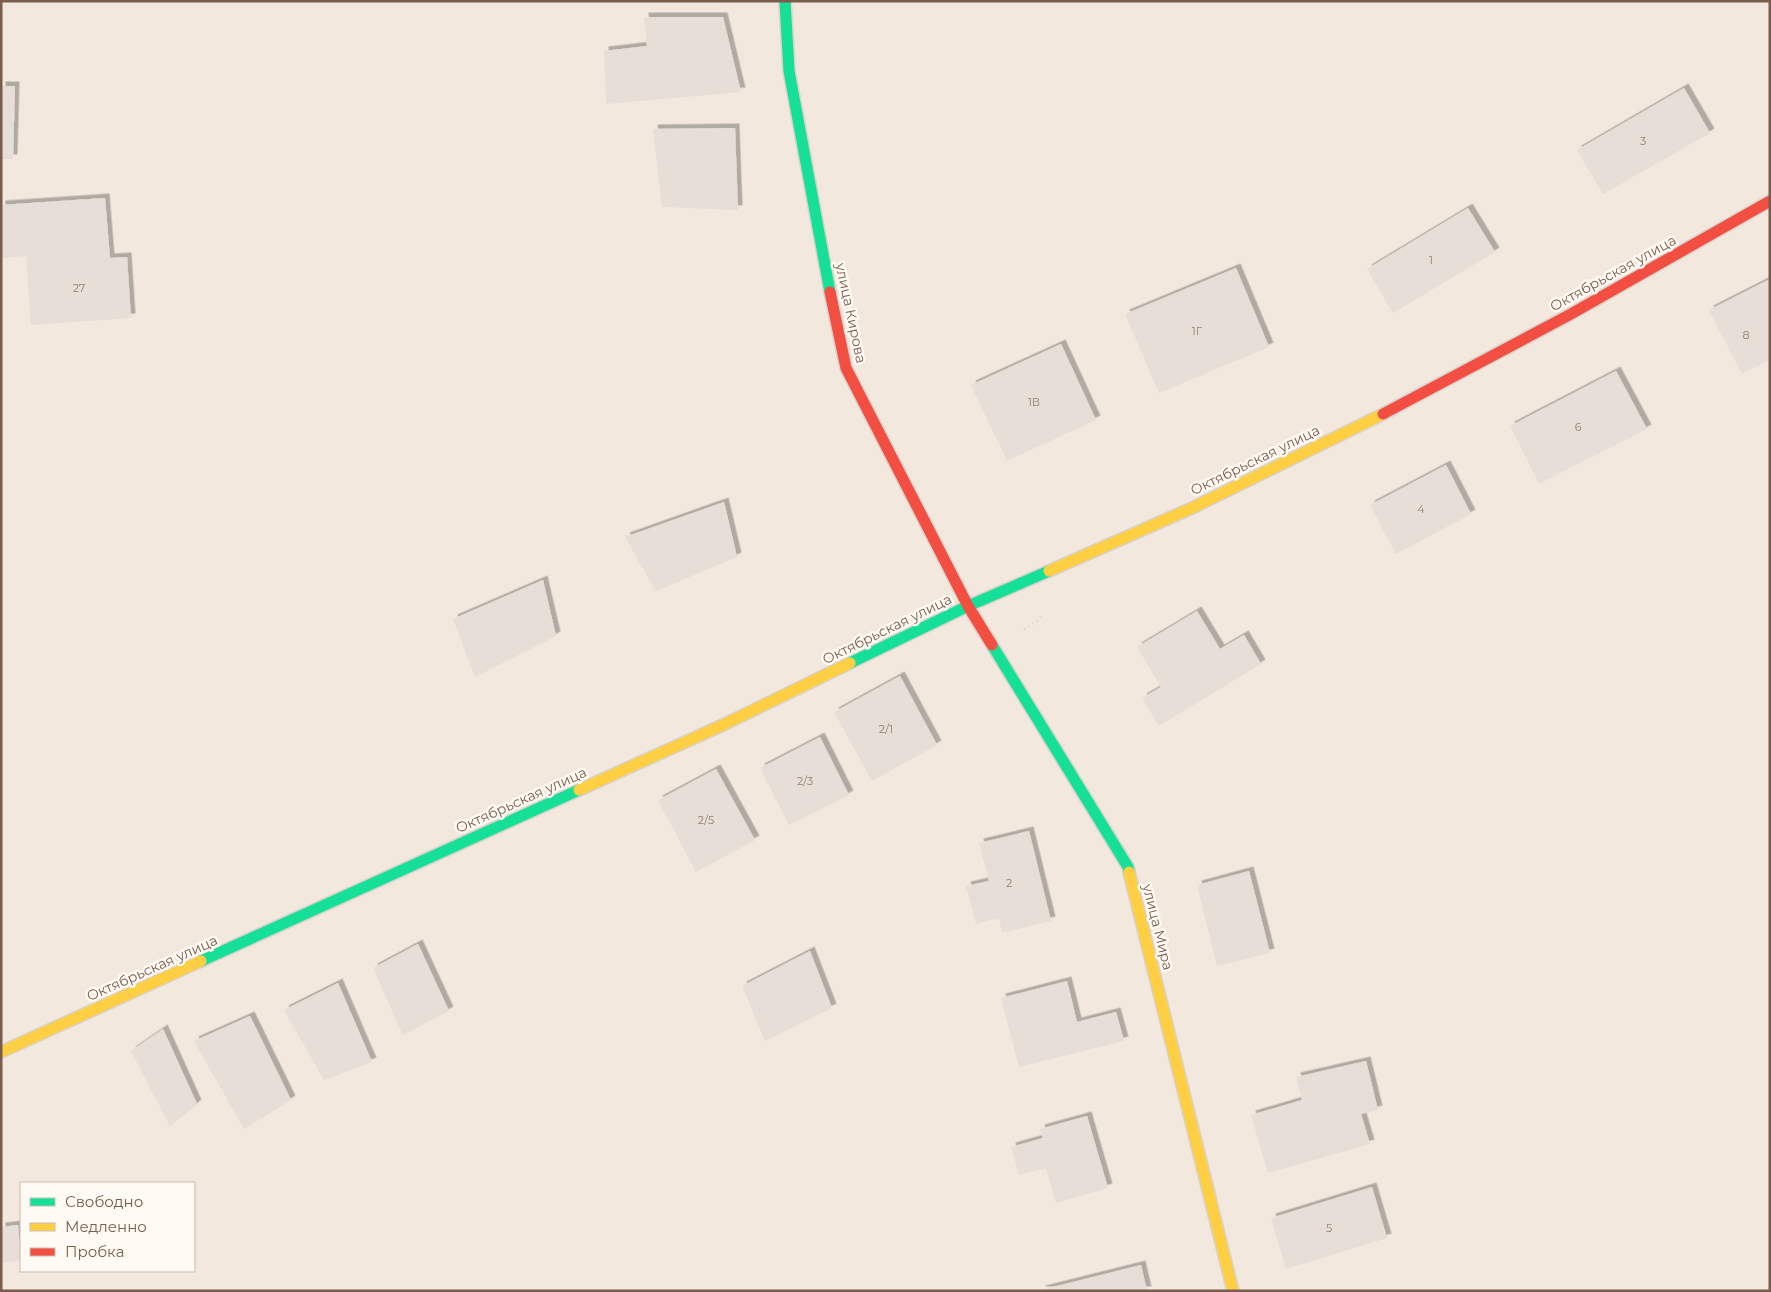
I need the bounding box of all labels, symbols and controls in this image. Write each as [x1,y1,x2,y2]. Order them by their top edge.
house number: 3 [1640,134,1646,148]
street label: Октябрьская улица [1547,231,1679,315]
house number: 1 [1429,253,1433,267]
street label: улица Кирова [831,260,870,365]
house number: 27 [73,281,85,295]
house number: 1Г [1192,324,1203,338]
house number: 8 [1742,328,1750,342]
house number: 1В [1028,395,1040,409]
house number: 6 [1575,420,1582,434]
street label: Октябрьская улица [1187,421,1323,499]
house number: 4 [1417,502,1425,516]
street label: Октябрьская улица [819,590,955,668]
house number: 2/1 [879,722,893,736]
street label: Октябрьская улица [453,763,589,837]
house number: 2/3 [797,774,813,788]
house number: 2/5 [698,813,714,827]
house number: 2 [1006,876,1012,890]
street label: улица Мира [1138,881,1177,972]
street label: Октябрьская улица [84,931,220,1005]
legend [20,1182,195,1272]
text: Свободно [65,1192,143,1211]
text: Медленно [65,1217,147,1236]
house number: 5 [1326,1221,1332,1235]
text: Пробка [65,1242,124,1261]

